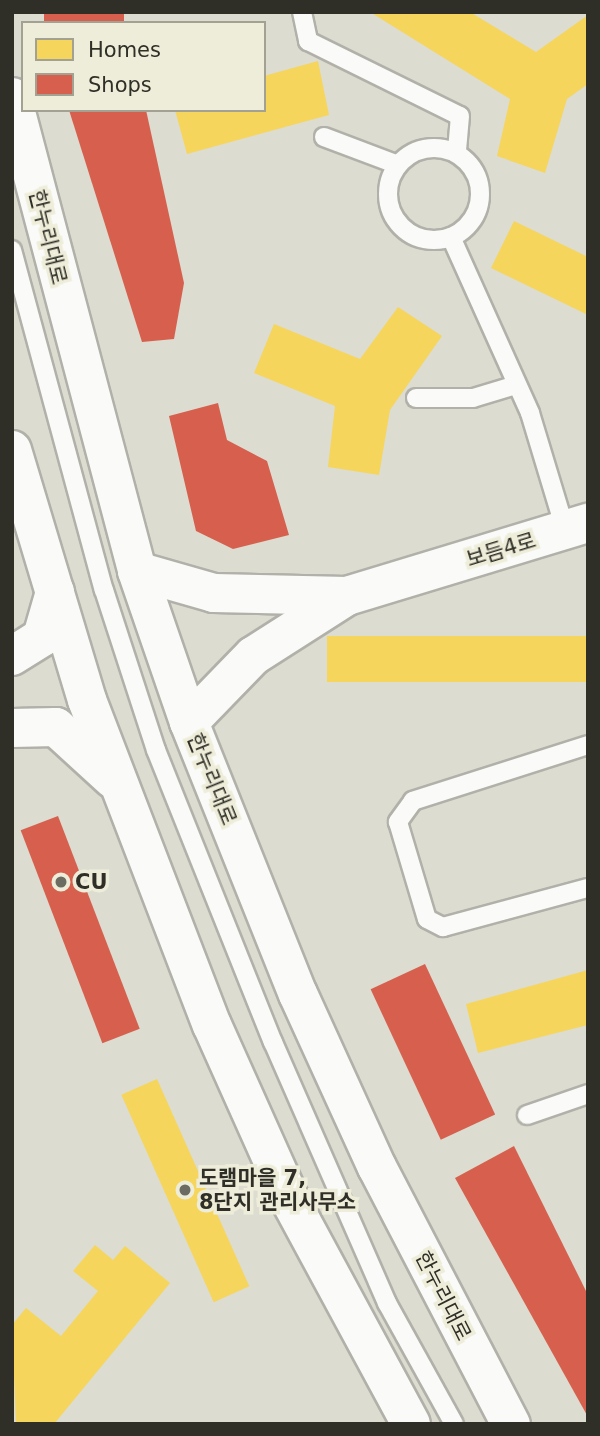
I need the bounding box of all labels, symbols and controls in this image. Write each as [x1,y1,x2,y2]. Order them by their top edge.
legend [21,21,266,112]
text: Homes [88,38,161,62]
text: Shops [88,73,152,97]
street label: 한누리대로 [24,187,72,287]
street label: 보듬4로 [463,528,539,572]
street label: 한누리대로 [182,729,242,829]
place label: CU [75,869,107,895]
marker: CU [53,874,69,890]
place label: 도램마을 7, 8단지 관리사무소 [199,1165,356,1215]
marker: 도램마을 7, 8단지 관리사무소 [177,1182,193,1198]
street label: 한누리대로 [410,1247,476,1345]

